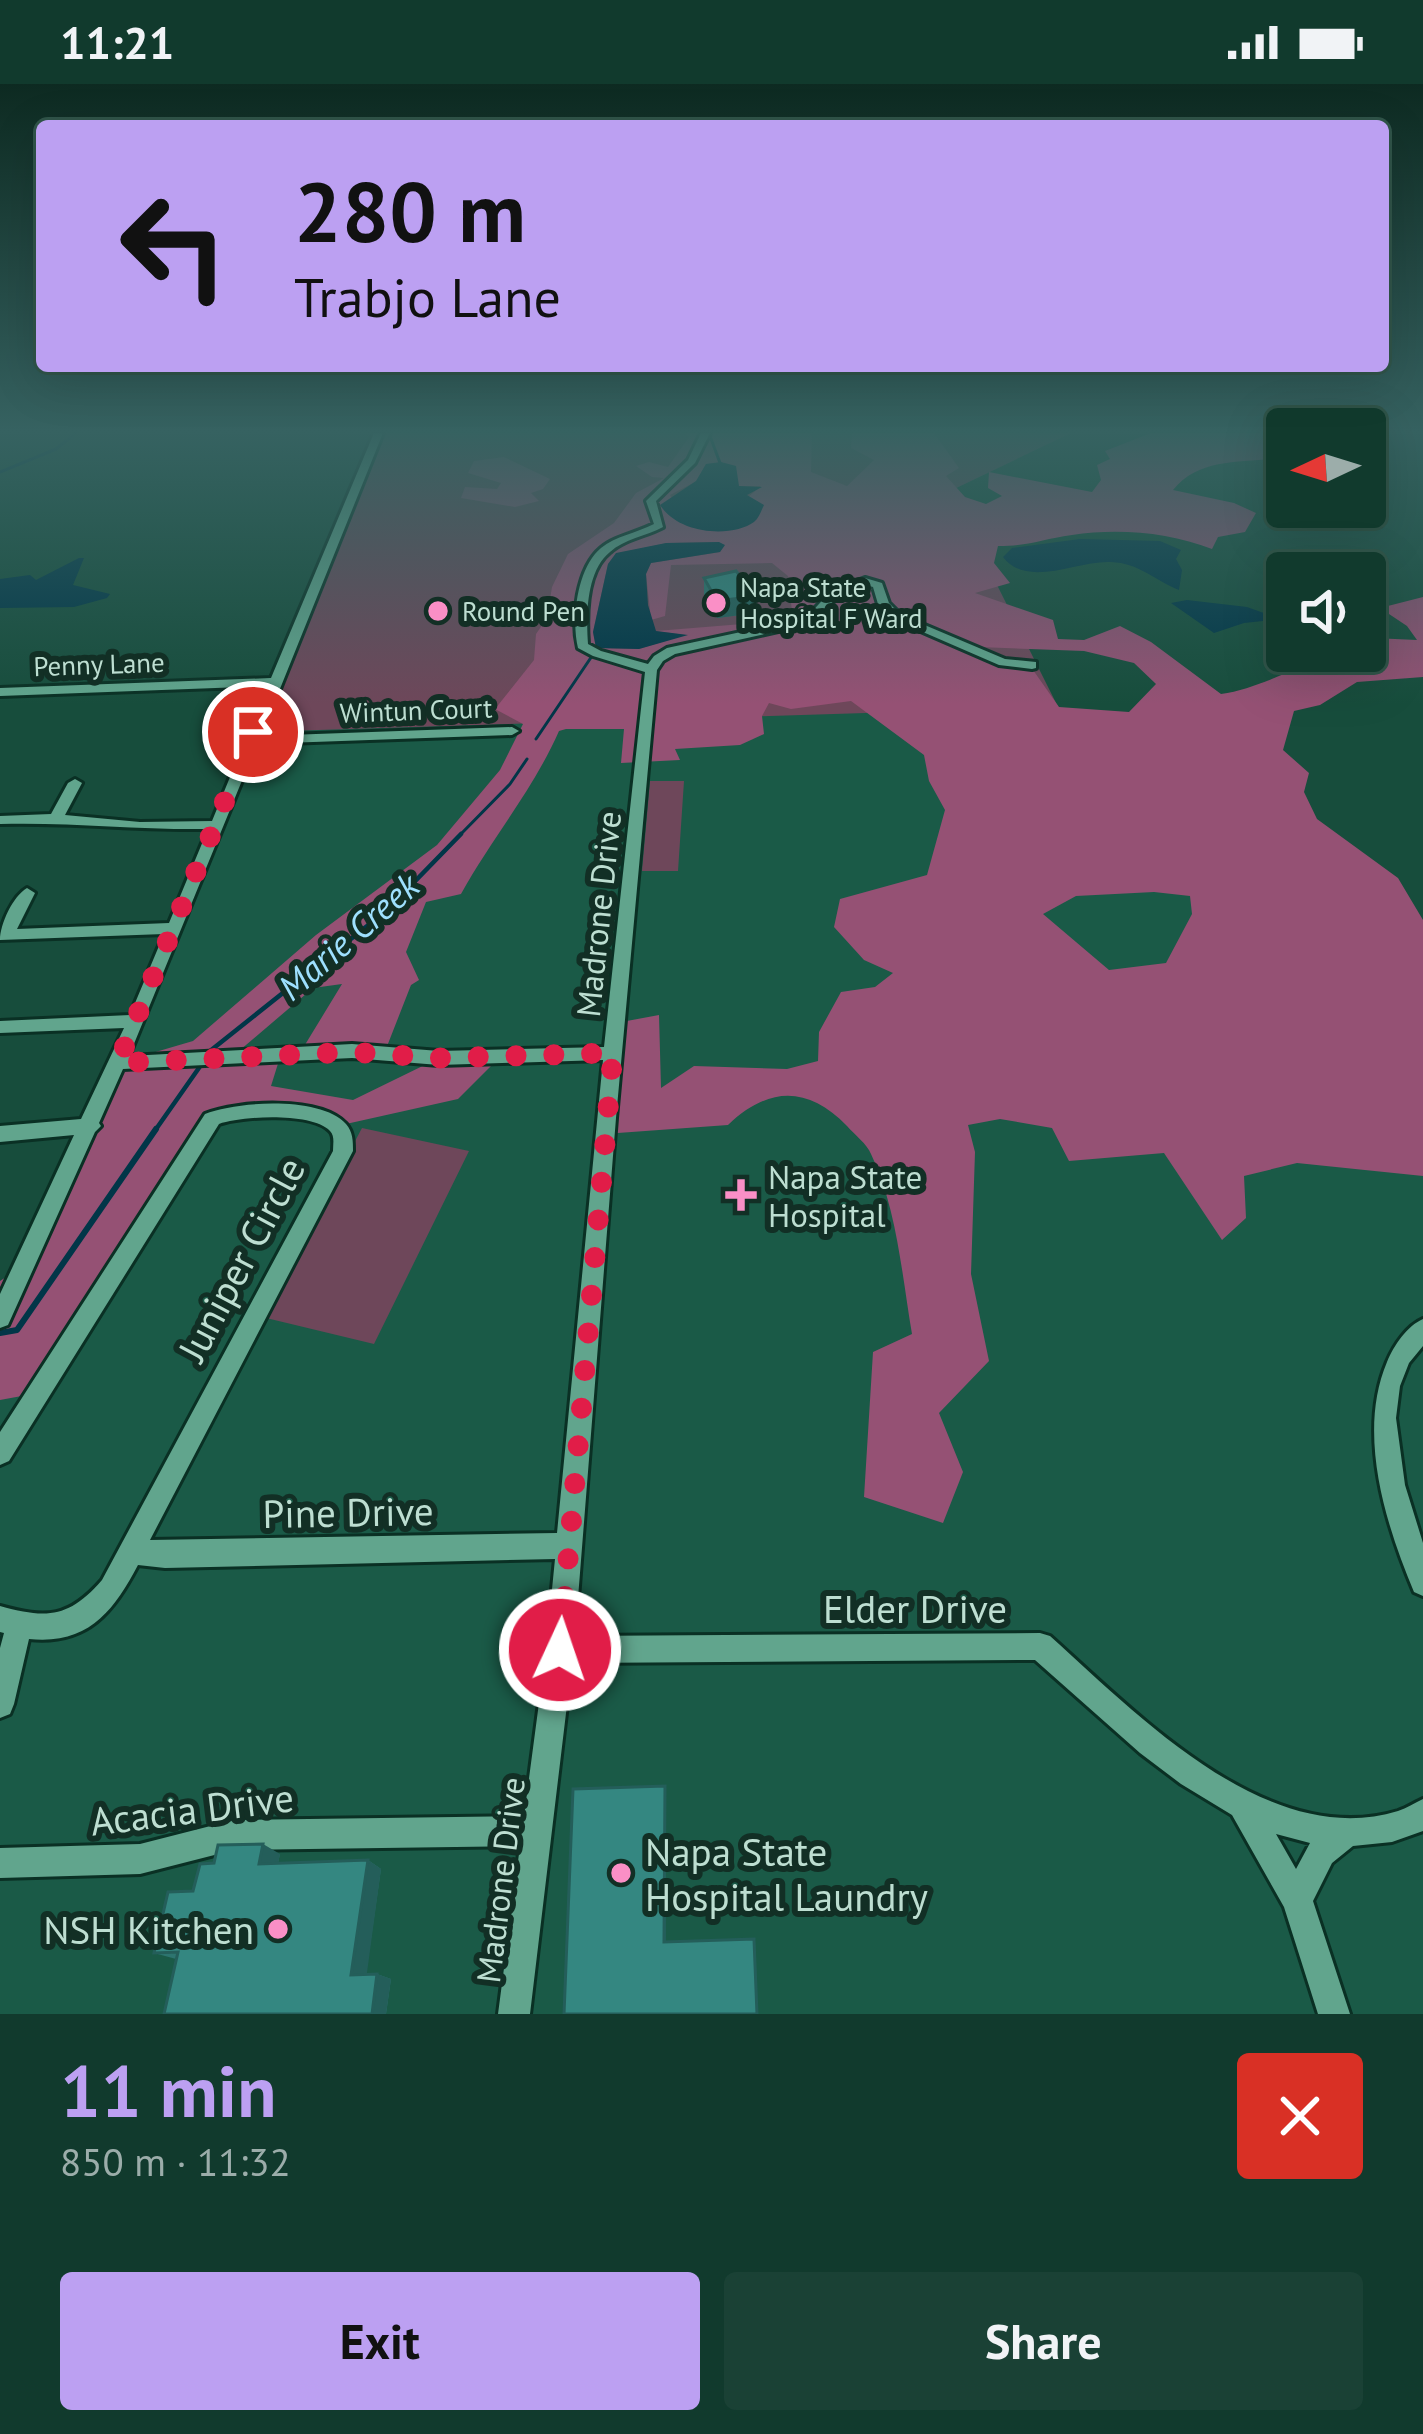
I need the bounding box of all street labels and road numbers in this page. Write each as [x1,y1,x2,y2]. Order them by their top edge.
street label: Penny Lane [33,645,165,683]
street label: Wintun Court [339,690,493,730]
street label: Madrone Drive [566,809,630,1019]
street label: Juniper Circle [165,1148,316,1371]
street label: Pine Drive [262,1485,434,1539]
street label: Elder Drive [823,1583,1007,1634]
street label: Acacia Drive [87,1771,297,1847]
street label: Madrone Drive [466,1775,534,1985]

